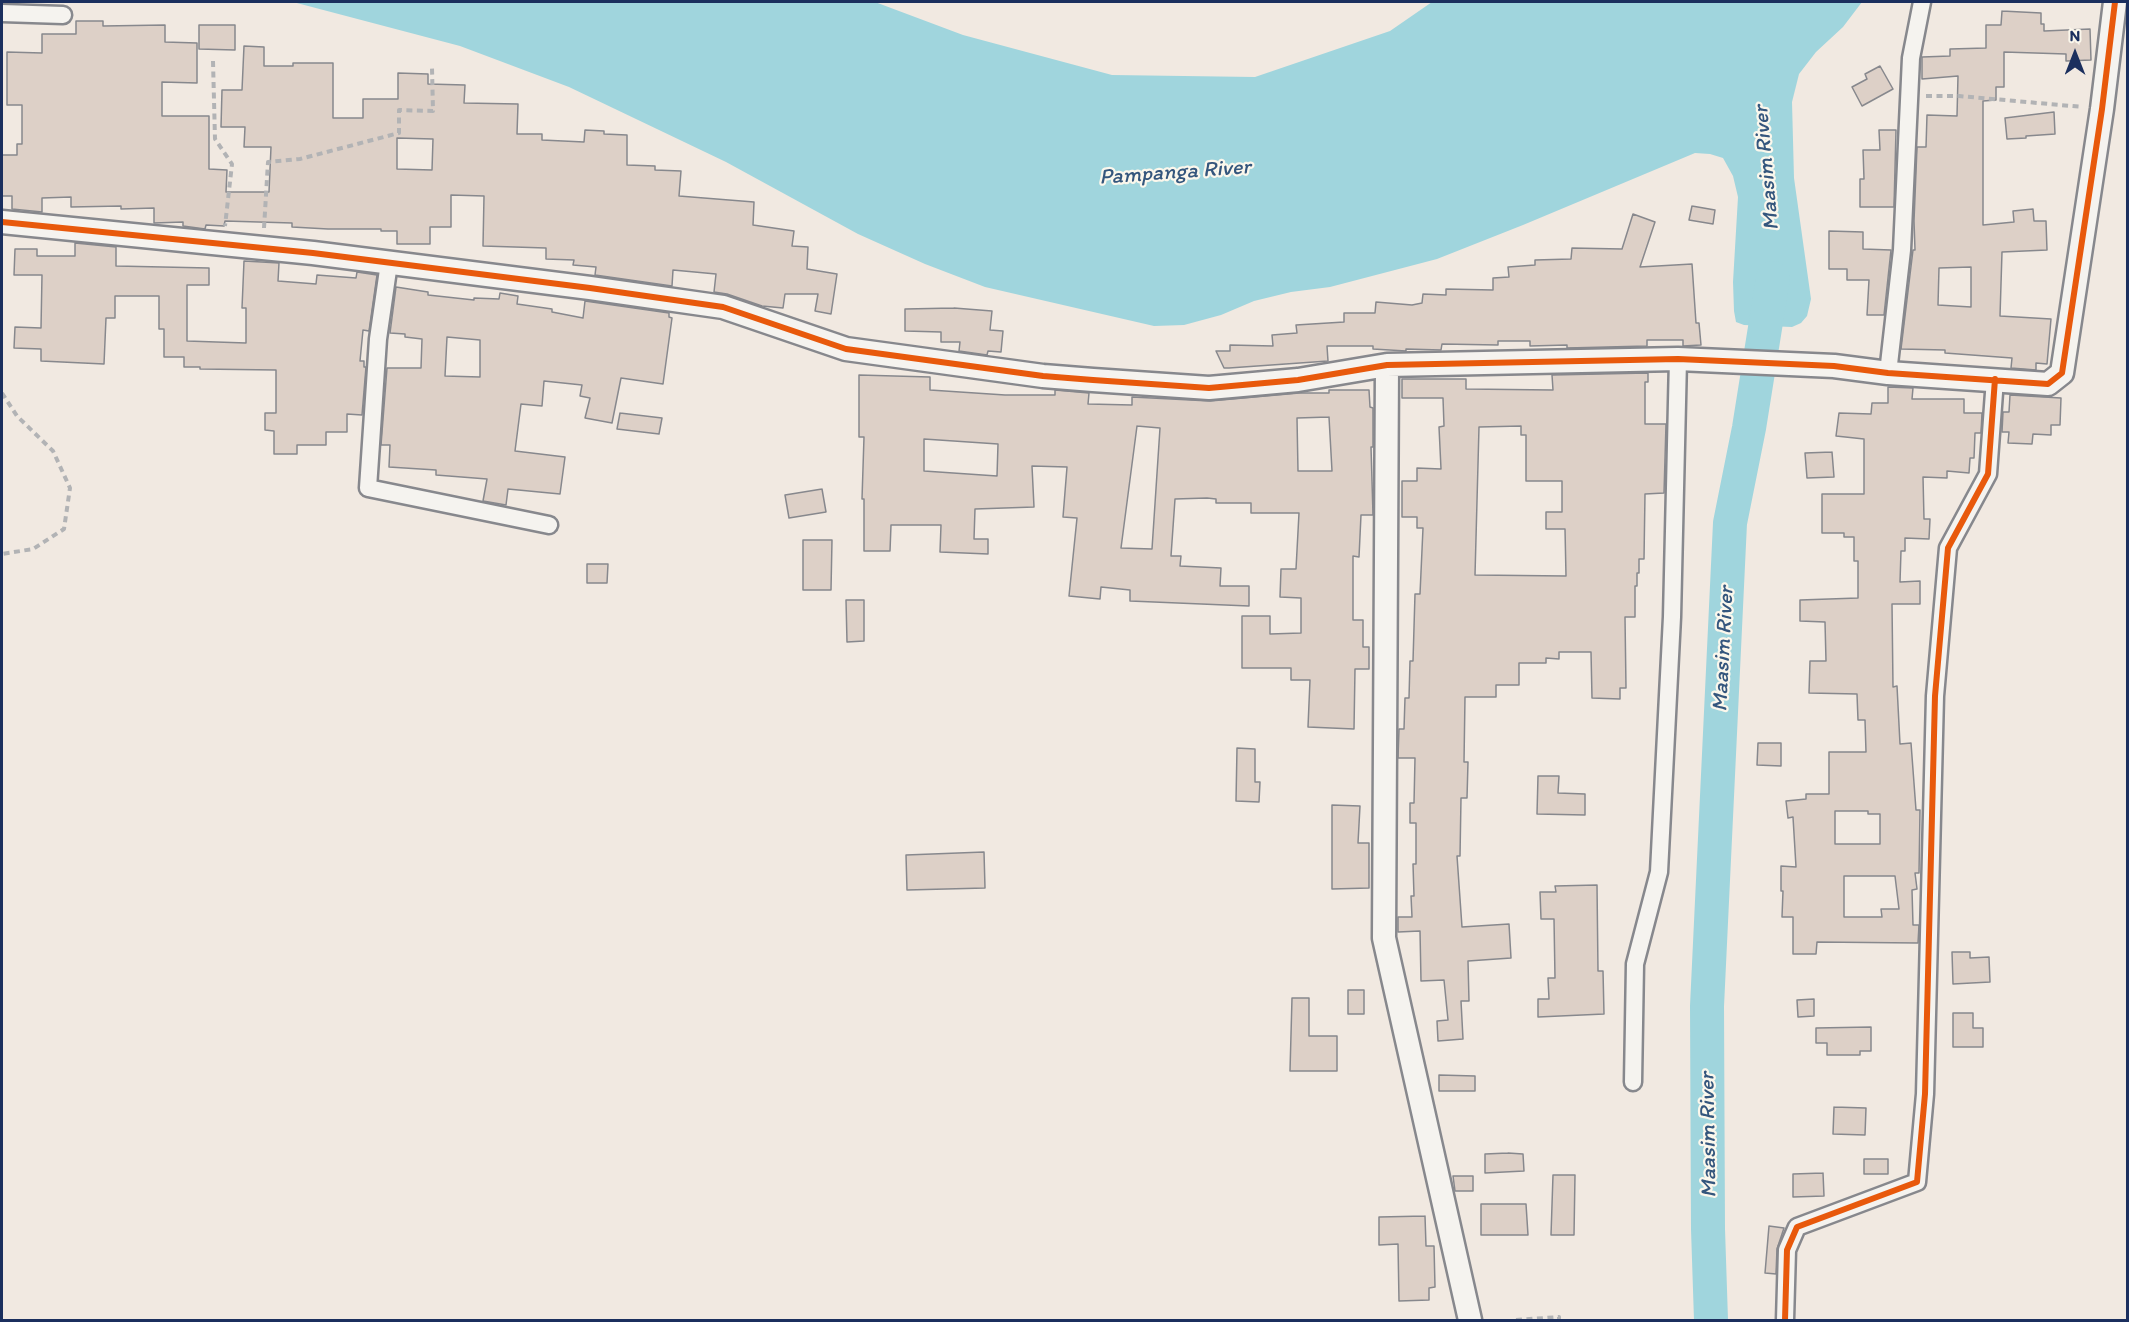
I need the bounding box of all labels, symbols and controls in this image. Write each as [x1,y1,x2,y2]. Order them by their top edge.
north arrow [2045,24,2105,84]
text: N [2070,26,2080,45]
water label: Maasim River [1748,104,1786,232]
water label: Pampanga River [1099,155,1251,191]
water label: Maasim River [1708,586,1740,712]
water label: Maasim River [1695,1072,1723,1198]

